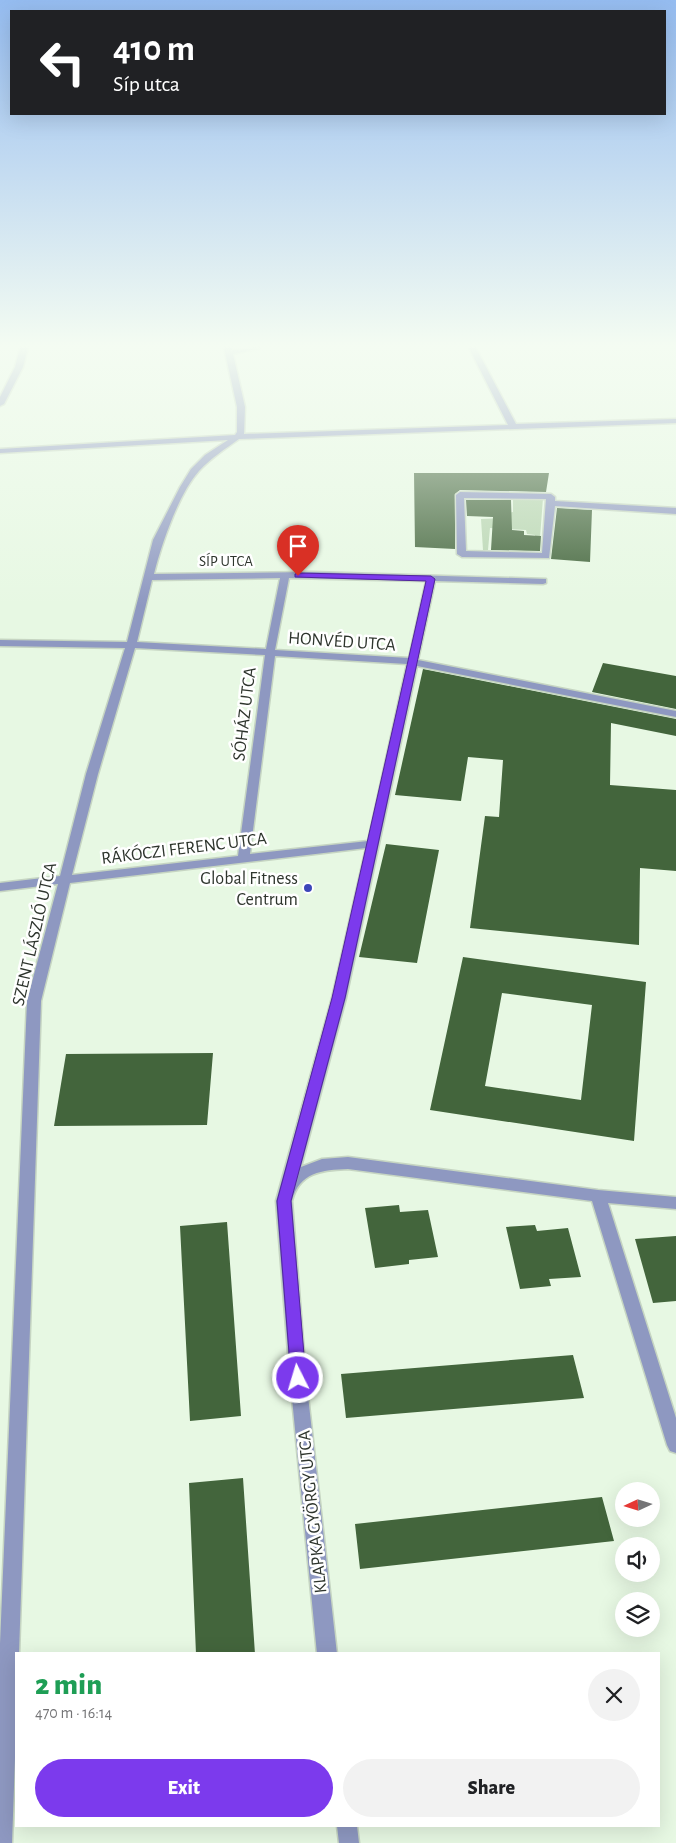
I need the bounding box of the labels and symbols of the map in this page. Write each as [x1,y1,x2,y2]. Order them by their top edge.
pin [277,525,319,576]
street label: SÍP UTCA [199,552,253,569]
street label: HONVÉD UTCA [287,626,397,655]
street label: SÓHÁZ UTCA [227,665,260,762]
street label: RÁKÓCZI FERENC UTCA [100,827,268,868]
street label: SZENT LÁSZLÓ UTCA [7,859,60,1008]
place label: Global Fitness Centrum [200,870,298,909]
marker: Global Fitness Centrum [302,882,314,894]
position arrow [271,1351,323,1403]
street label: KLAPKA GYÖRGY UTCA [293,1429,330,1594]
north arrow [615,1482,660,1528]

